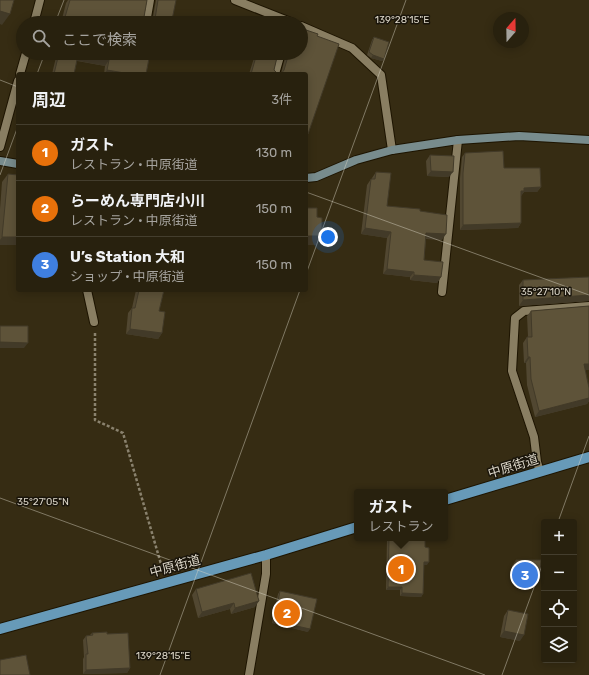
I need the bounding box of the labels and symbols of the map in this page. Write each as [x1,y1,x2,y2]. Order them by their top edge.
north arrow [493,12,529,48]
text: 139°28'15"E [375,14,429,26]
your location [318,227,338,247]
text: 35°27'10"N [521,286,571,298]
street label: 中原街道 [486,451,540,481]
text: 35°27'05"N [17,496,69,508]
street label: 中原街道 [148,552,202,580]
pin: 1 [388,554,414,584]
pin: 3 [512,560,538,590]
pin: 2 [274,598,300,628]
text: 139°28'15"E [136,650,190,662]

